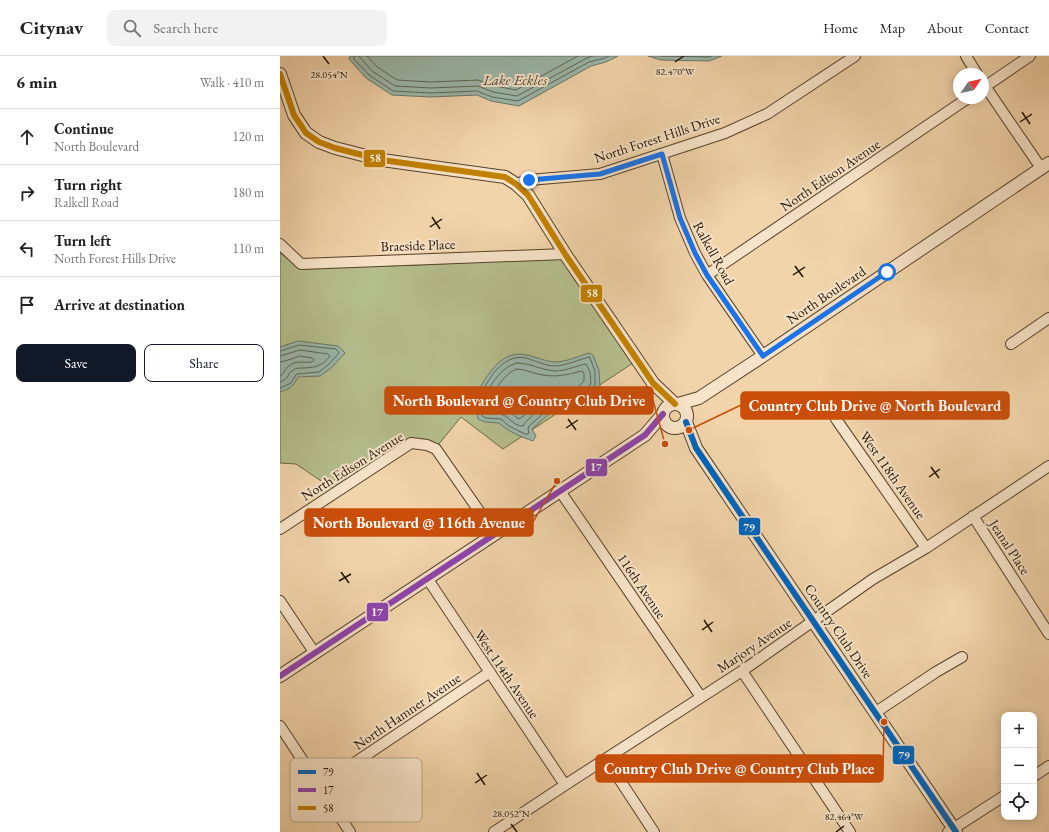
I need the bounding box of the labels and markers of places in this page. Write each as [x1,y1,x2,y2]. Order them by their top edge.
callout: North Boulevard @ Country Club Drive [385,387,653,414]
callout: Country Club Drive @ North Boulevard [741,392,1009,419]
callout: North Boulevard @ 116th Avenue [305,509,533,536]
callout: Country Club Drive @ Country Club Place [596,755,883,782]

